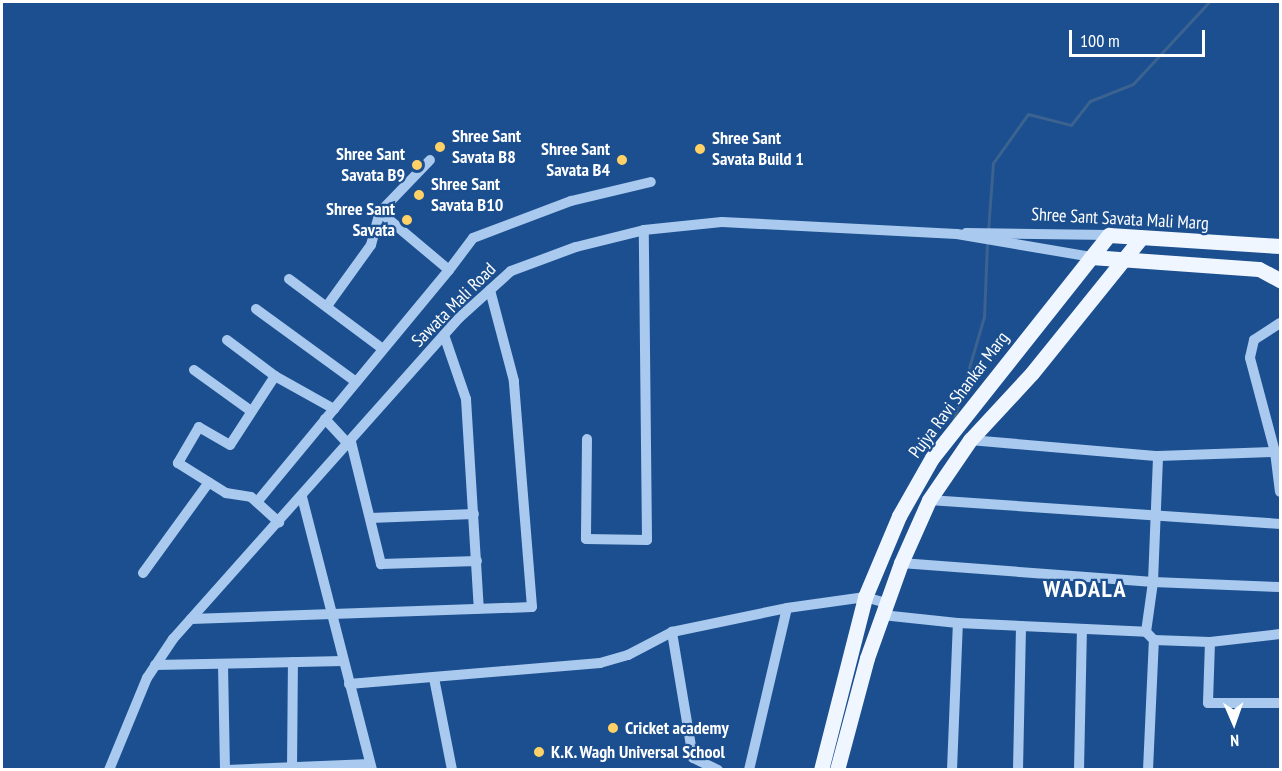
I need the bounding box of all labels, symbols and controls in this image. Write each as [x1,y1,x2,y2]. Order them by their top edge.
scale bar [1072,18,1208,56]
text: 100 m [1080,29,1120,52]
place label: Shree Sant Savata B8 [452,126,521,168]
place label: Shree Sant Savata Build 1 [712,128,804,170]
place label: Shree Sant Savata B4 [541,139,610,182]
marker: Shree Sant Savata B8 [433,140,447,154]
marker: Shree Sant Savata Build 1 [693,142,707,156]
place label: Shree Sant Savata B9 [336,144,405,186]
marker: Shree Sant Savata B4 [615,153,629,167]
marker: Shree Sant Savata B9 [410,158,424,172]
place label: Shree Sant Savata B10 [431,174,503,216]
marker: Shree Sant Savata B10 [412,188,426,202]
place label: Shree Sant Savata [326,199,395,242]
street label: Shree Sant Savata Mali Marg [1031,204,1209,234]
marker: Shree Sant Savata [400,213,414,227]
street label: Sawata Mali Road [407,258,501,352]
street label: Pujya Ravi Shankar Marg [904,328,1014,462]
district label: WADALA [1043,575,1127,603]
north arrow [1204,693,1264,753]
place label: Cricket academy [625,717,729,739]
marker: Cricket academy [606,721,620,735]
text: N [1230,731,1239,751]
place label: K.K. Wagh Universal School [551,741,726,763]
marker: K.K. Wagh Universal School [532,745,546,759]

